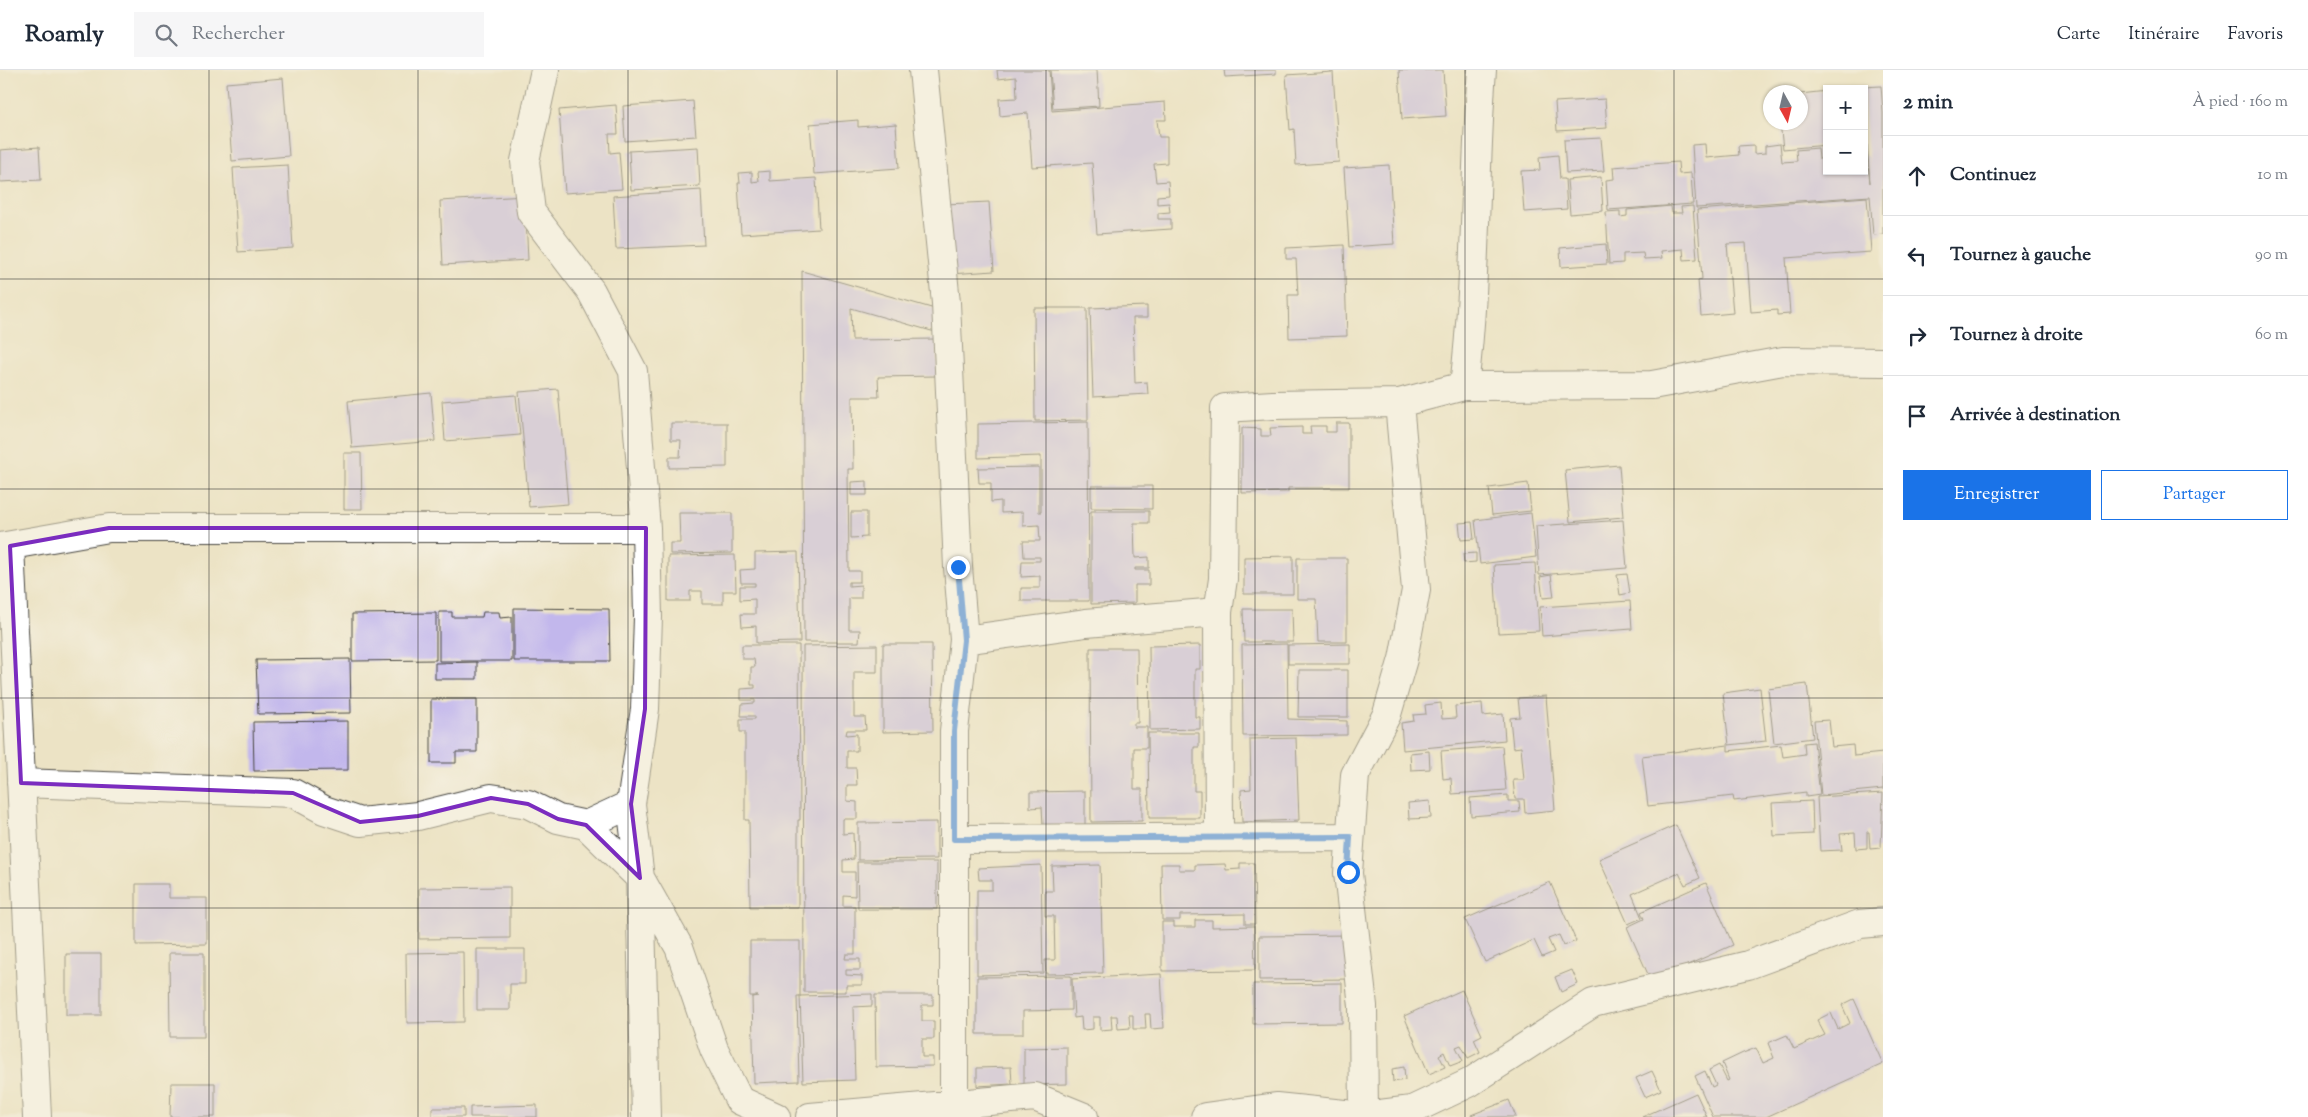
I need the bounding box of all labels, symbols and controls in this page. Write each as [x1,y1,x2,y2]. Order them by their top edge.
search box [134,12,484,57]
text: Roamly [25,18,104,52]
icon: search [152,21,180,49]
text: Rechercher [192,21,285,48]
text: Carte [2057,22,2100,48]
text: Itinéraire [2128,22,2200,48]
text: Favoris [2228,22,2283,48]
north arrow [1763,85,1808,130]
map controls [1823,85,1868,175]
button: + [1823,85,1868,130]
text: 2 min [1903,88,1953,118]
text: À pied · 160 m [2192,91,2288,114]
button: − [1823,130,1868,175]
icon: ahead [1903,162,1931,190]
text: Continuez [1950,162,2036,189]
text: 10 m [2258,164,2288,187]
icon: left [1903,242,1931,270]
text: Tournez à gauche [1950,242,2091,269]
text: 90 m [2255,244,2288,267]
icon: right [1903,322,1931,350]
text: Tournez à droite [1950,322,2083,349]
text: 60 m [2255,324,2288,347]
icon: arrive [1903,402,1931,430]
text: Arrivée à destination [1950,402,2121,429]
button: Enregistrer [1903,470,2091,520]
button: Partager [2101,470,2288,520]
route end [947,556,970,579]
route start [1337,861,1360,884]

